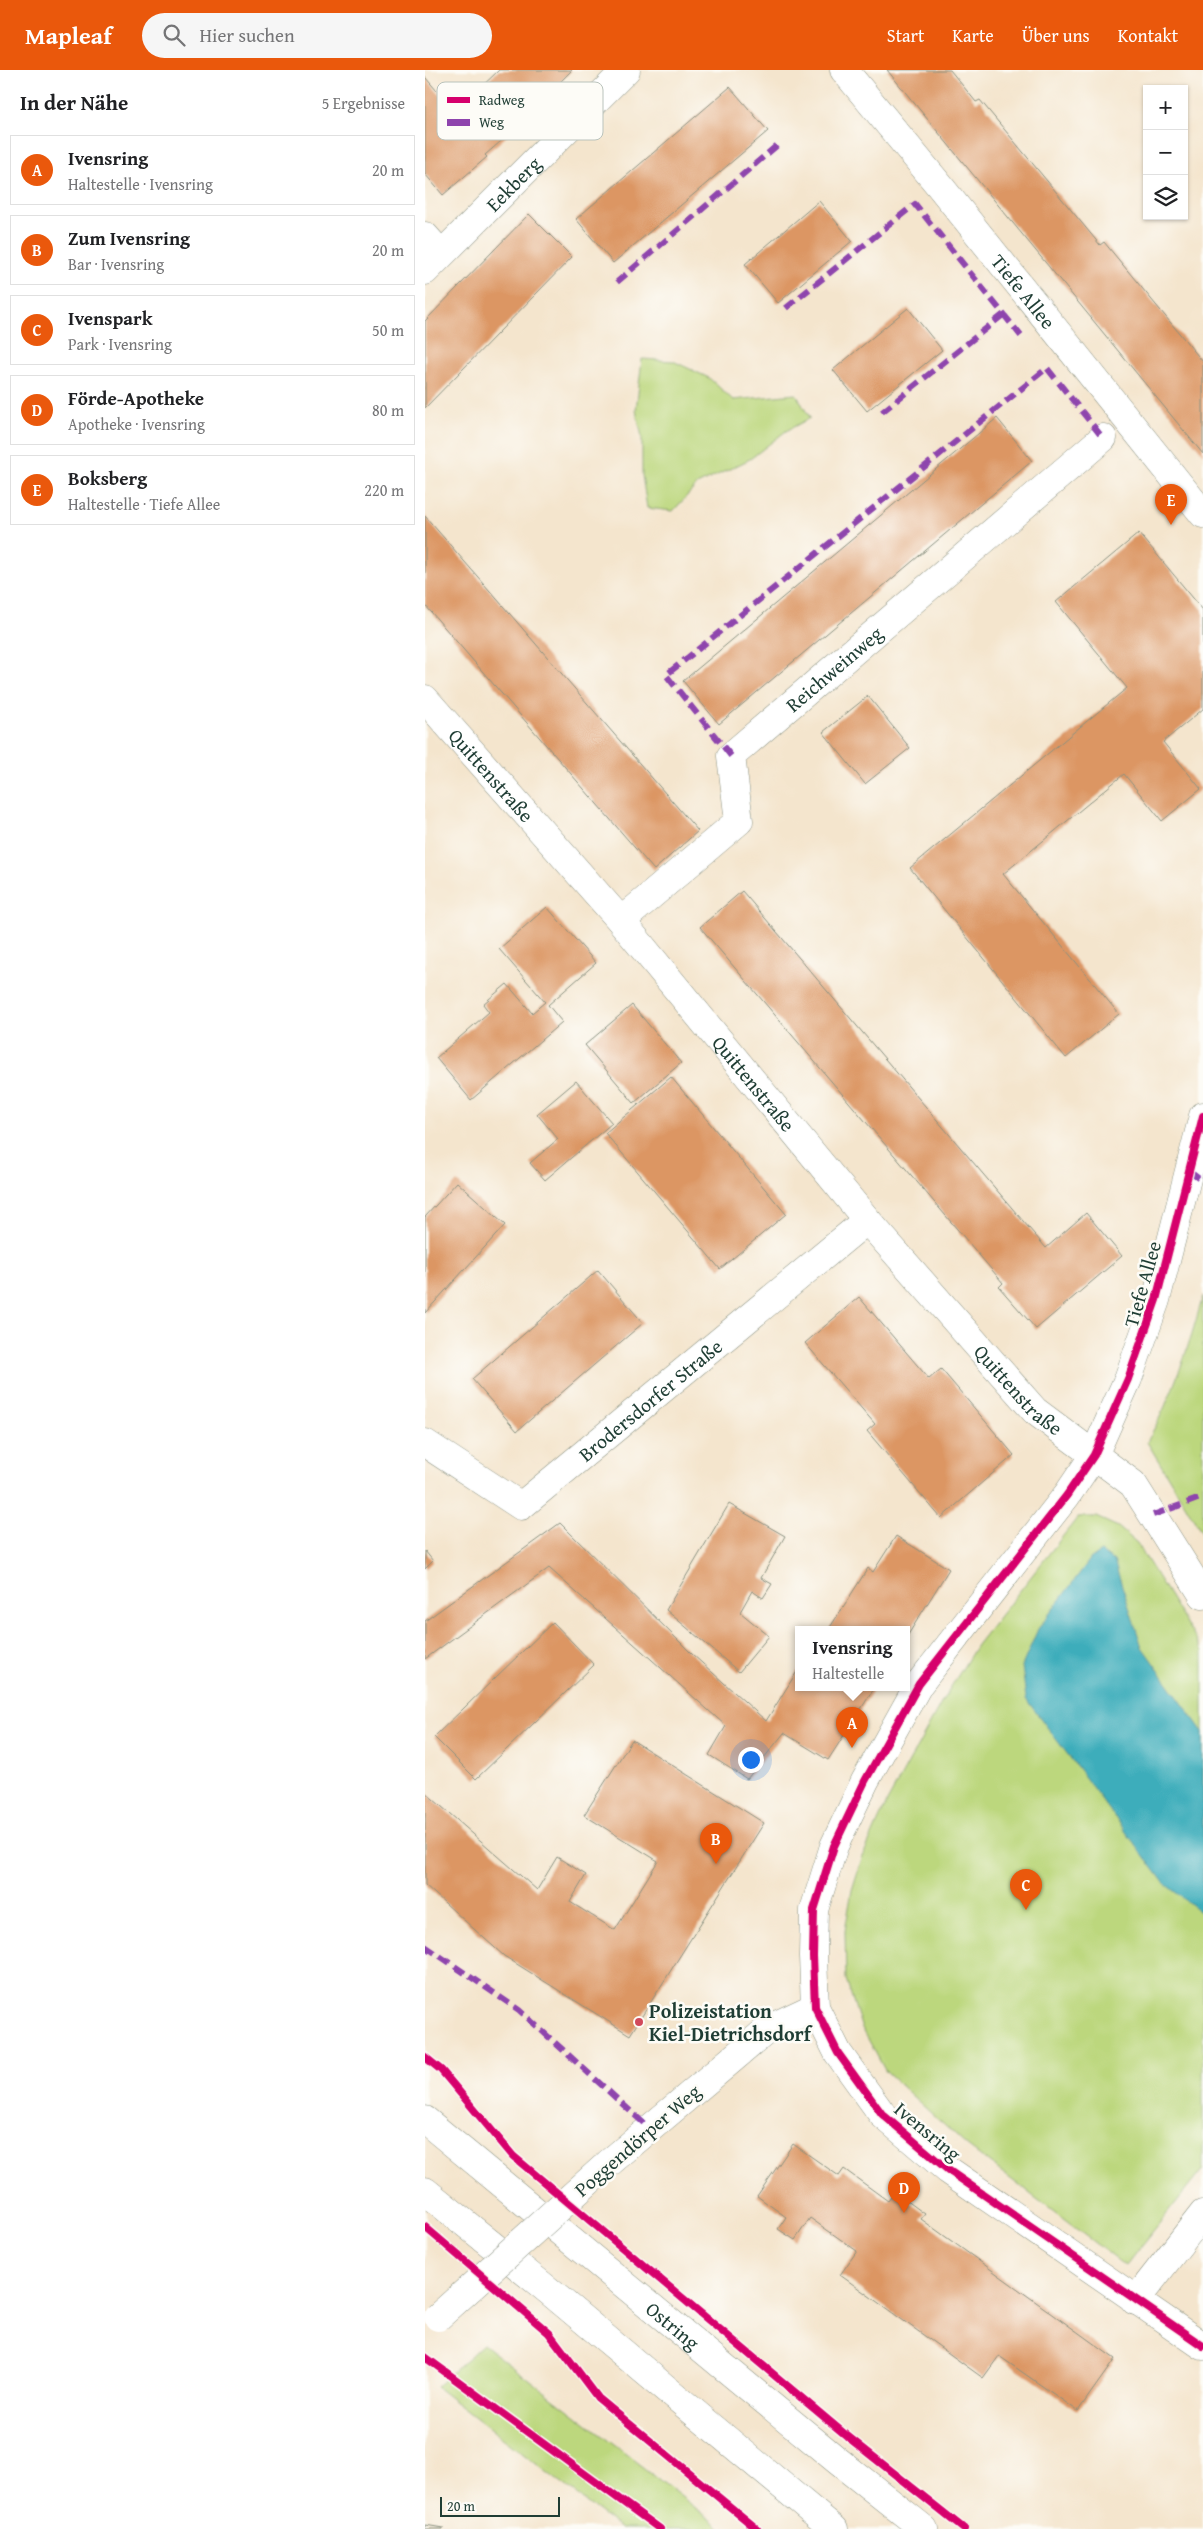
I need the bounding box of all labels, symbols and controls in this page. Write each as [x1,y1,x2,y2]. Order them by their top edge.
search box [142,13,492,58]
text: Mapleaf [25,18,112,53]
icon: search [160,21,188,49]
text: Hier suchen [200,21,295,49]
text: Start [887,22,924,49]
text: Karte [952,22,994,49]
text: Über uns [1022,22,1090,49]
text: Kontakt [1118,22,1178,49]
legend [437,82,603,140]
map controls [1143,85,1188,220]
button: + [1143,85,1188,130]
text: In der Nähe [20,87,128,118]
text: Radweg [479,90,524,110]
text: 5 Ergebnisse [322,91,405,115]
text: Weg [479,112,504,132]
button: − [1143,130,1188,175]
text: Ivensring [68,144,148,172]
street label: Eekberg [479,149,547,217]
text: A [32,158,42,182]
text: 20 m [372,158,404,182]
text: Haltestelle · Ivensring [68,172,213,196]
button: layers [1143,175,1188,220]
text: Zum Ivensring [68,224,190,252]
text: B [32,238,42,262]
text: 20 m [372,238,404,262]
street label: Tiefe Allee [985,247,1063,335]
text: Bar · Ivensring [68,252,164,276]
text: Ivenspark [68,304,153,332]
text: C [32,318,42,342]
text: 50 m [372,318,404,342]
text: Park · Ivensring [68,332,172,356]
text: Förde-Apotheke [68,384,204,412]
text: D [32,398,42,422]
text: 80 m [372,398,404,422]
text: Apotheke · Ivensring [68,412,205,436]
text: Boksberg [68,464,147,492]
text: E [33,478,41,502]
text: 220 m [364,478,404,502]
pin: E [1155,484,1187,525]
text: Haltestelle · Tiefe Allee [68,492,220,516]
street label: Reichweinweg [779,618,888,718]
street label: Quittenstraße [442,721,541,828]
street label: Quittenstraße [706,1029,803,1137]
street label: Tiefe Allee [1116,1237,1168,1331]
street label: Brodersdorfer Straße [572,1331,728,1468]
street label: Quittenstraße [968,1337,1069,1442]
popup [795,1626,910,1691]
text: Ivensring [812,1633,893,1661]
text: Haltestelle [812,1661,884,1685]
pin: A [836,1707,868,1748]
your location [738,1747,764,1773]
pin: B [700,1823,732,1864]
pin: C [1010,1869,1042,1910]
place label: Polizeistation Kiel-Dietrichsdorf [649,1996,813,2048]
marker: Polizeistation Kiel-Dietrichsdorf [633,2016,645,2028]
street label: Poggendörper Weg [567,2077,707,2203]
street label: Ivensring [888,2094,968,2168]
pin: D [888,2172,920,2213]
street label: Ostring [640,2294,707,2356]
scale bar [440,2494,560,2517]
text: 20 m [447,2496,475,2516]

